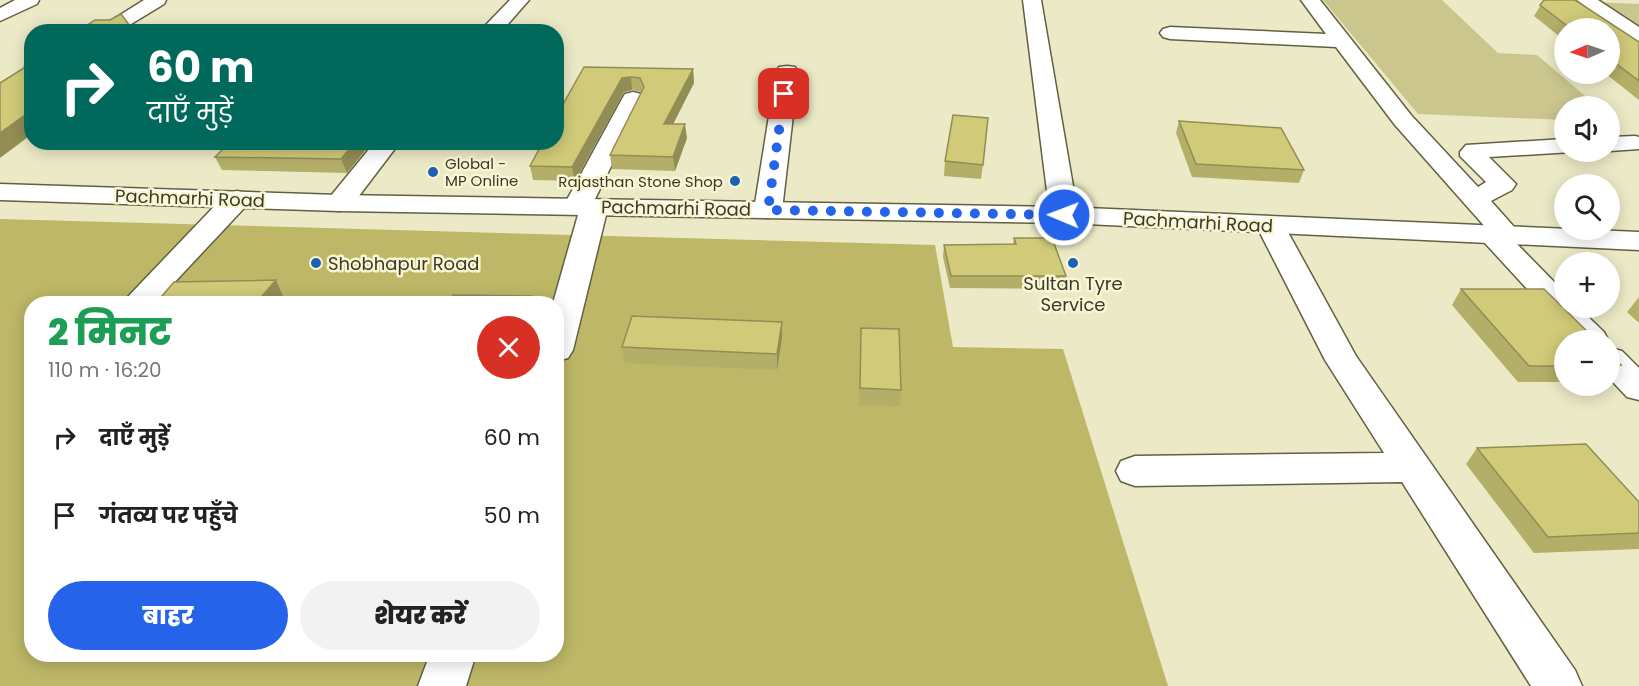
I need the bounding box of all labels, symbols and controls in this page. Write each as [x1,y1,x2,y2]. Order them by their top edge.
north arrow [1554,18,1620,84]
map controls [1554,18,1620,396]
text: 60 m [147,38,255,97]
icon: right [48,48,126,126]
pin [758,68,809,119]
icon: arrive [767,77,800,110]
text: दाएँ मुड़ें [147,94,233,131]
button: sound [1554,96,1620,162]
place label: Global - MP Online [445,153,518,191]
marker: Global - MP Online [426,165,440,179]
place label: Rajasthan Stone Shop [558,171,723,192]
marker: Rajasthan Stone Shop [728,174,742,188]
button: search [1554,174,1620,240]
street label: Pachmarhi Road [115,183,265,213]
position arrow [1032,183,1096,247]
street label: Pachmarhi Road [601,194,751,222]
street label: Pachmarhi Road [1122,206,1274,238]
place label: Shobhapur Road [328,251,479,276]
button: + [1554,252,1620,318]
marker: Shobhapur Road [309,256,323,270]
marker: Sultan Tyre Service [1066,256,1080,270]
place label: Sultan Tyre Service [1023,271,1123,317]
text: 2 मिनट [48,307,171,358]
button: close [477,316,540,379]
button: − [1554,330,1620,396]
text: 110 m · 16:20 [48,356,162,384]
icon: right [48,421,81,454]
text: दाएँ मुड़ें [99,422,170,453]
text: 60 m [484,422,540,453]
icon: arrive [48,499,81,532]
text: गंतव्य पर पहुँचे [99,500,238,531]
text: 50 m [484,500,540,531]
button: बाहर [48,581,288,650]
button: शेयर करें [300,581,540,650]

